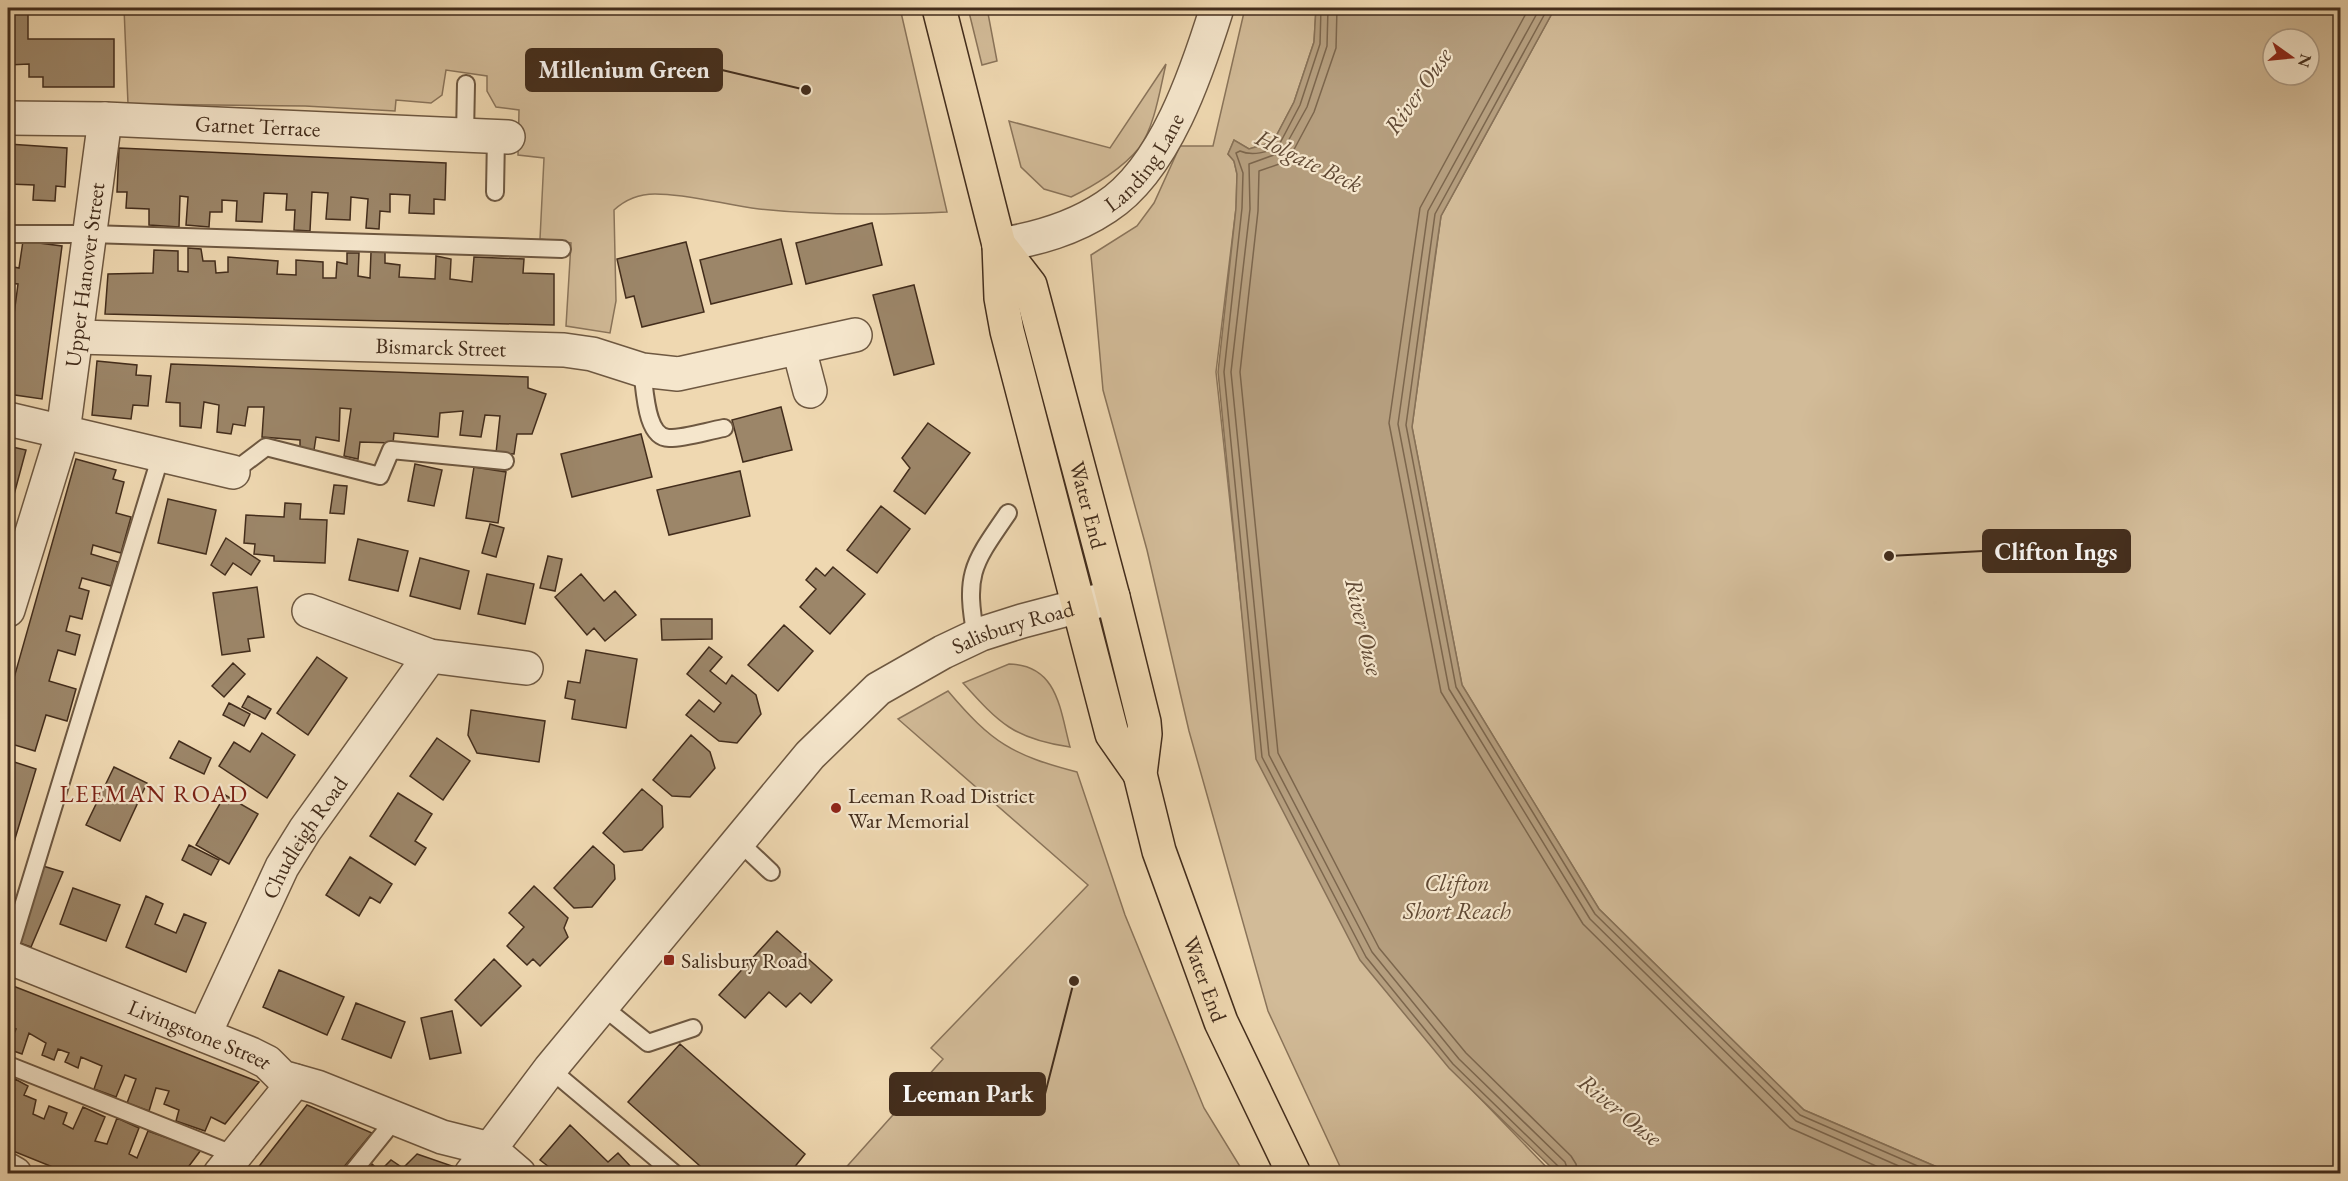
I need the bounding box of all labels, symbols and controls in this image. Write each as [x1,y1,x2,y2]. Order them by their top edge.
north arrow [2261,27,2321,87]
water label: River Ouse [1376,41,1459,140]
callout: Millenium Green [526,49,722,91]
text: N [2293,52,2317,70]
text: Millenium Green [538,54,710,85]
street label: Landing Lane [1099,108,1191,219]
street label: Garnet Terrace [195,109,321,144]
water label: Holgate Beck [1250,121,1368,200]
street label: Upper Hanover Street [58,181,111,369]
street label: Bismarck Street [375,331,507,363]
street label: Water End [1062,458,1114,553]
callout: Clifton Ings [1983,530,2130,572]
text: Clifton Ings [1995,536,2117,568]
water label: River Ouse [1338,575,1391,679]
street label: Salisbury Road [947,594,1078,661]
street label: Chudleigh Road [255,770,355,904]
district label: LEEMAN ROAD [59,778,249,809]
place label: Leeman Road District War Memorial [848,781,1035,835]
marker: Leeman Road District War Memorial [829,801,843,815]
water label: Clifton Short Reach [1402,867,1511,926]
street label: Water End [1176,932,1234,1027]
place label: Salisbury Road [681,946,809,975]
marker: Salisbury Road [662,953,676,967]
street label: Livingstone Street [124,992,280,1075]
water label: River Ouse [1572,1066,1669,1153]
callout: Leeman Park [890,1073,1045,1115]
text: Leeman Park [902,1078,1034,1109]

